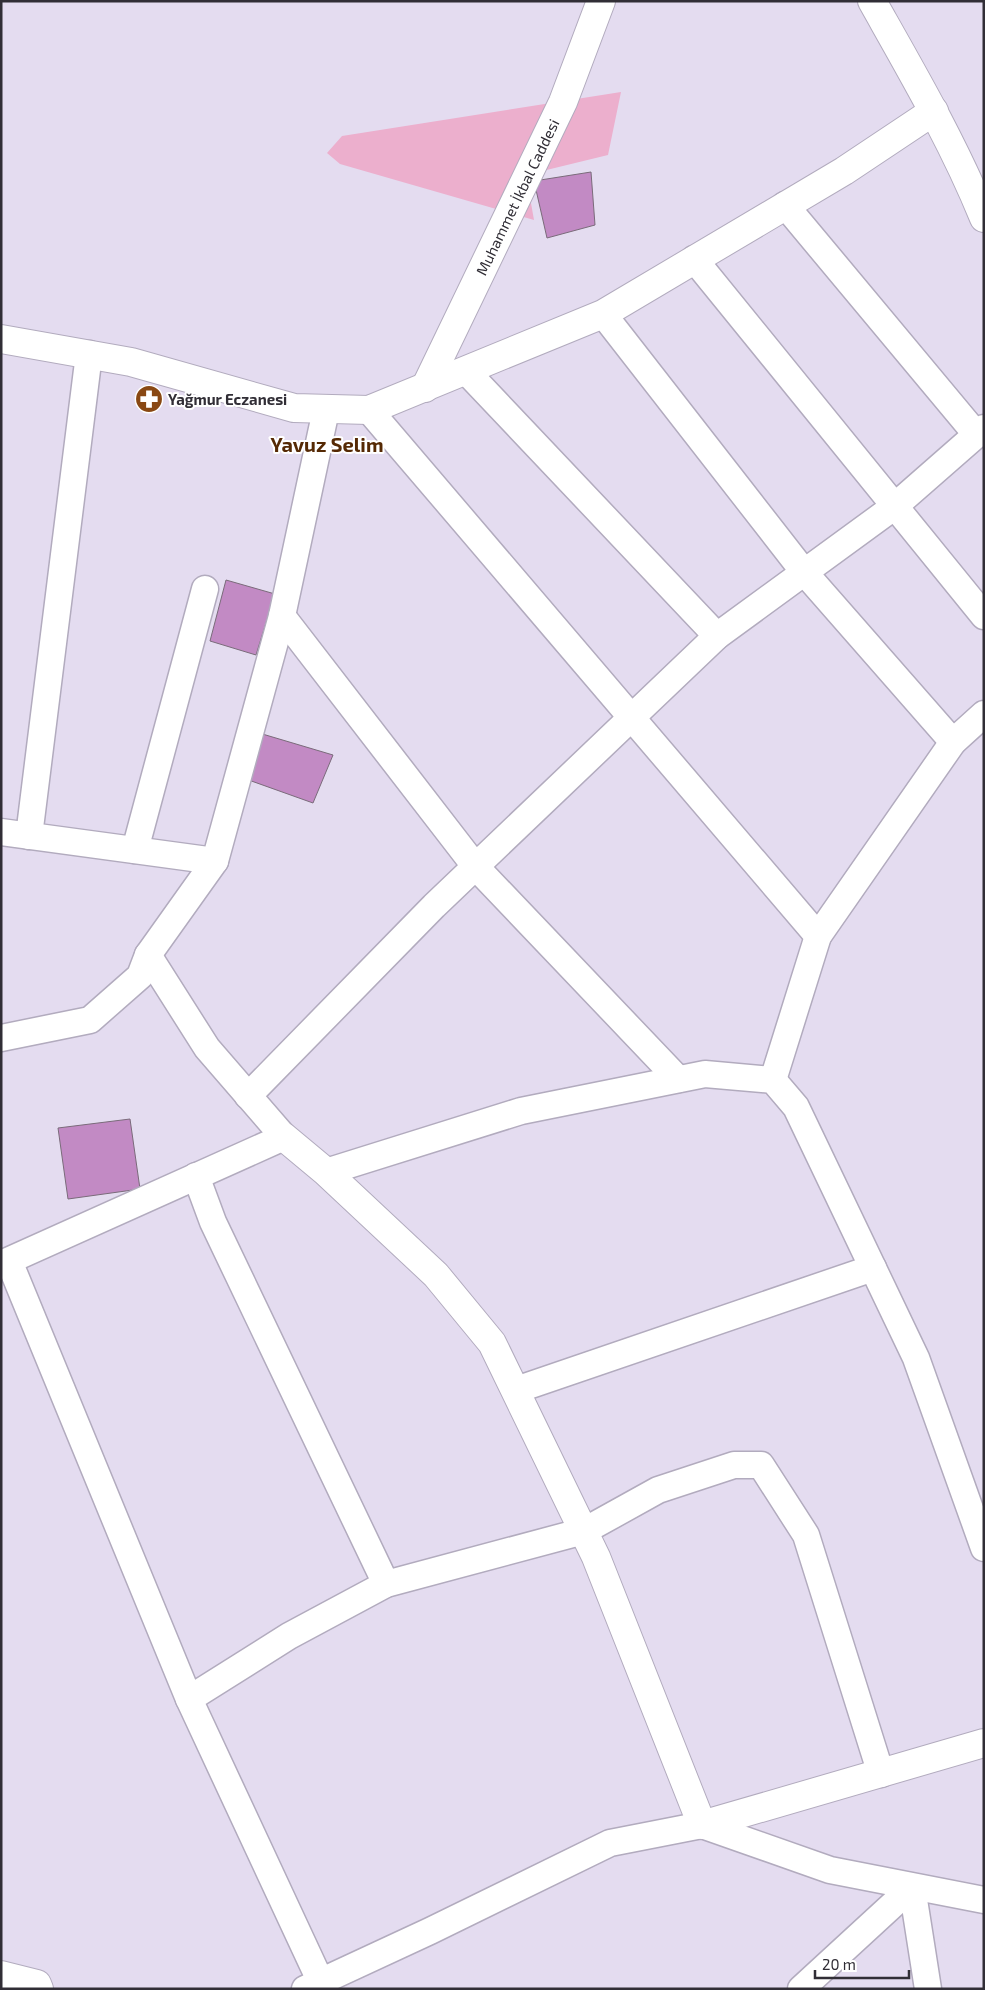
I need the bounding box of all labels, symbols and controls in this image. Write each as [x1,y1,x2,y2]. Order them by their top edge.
street label: Muhammet İkbal Caddesi [472,116,562,278]
pharmacy icon: Yağmur Eczanesi [134,384,164,414]
place label: Yağmur Eczanesi [168,390,287,408]
district label: Yavuz Selim [270,432,384,456]
scale bar [815,1948,909,1980]
text: 20 m [822,1955,856,1973]

